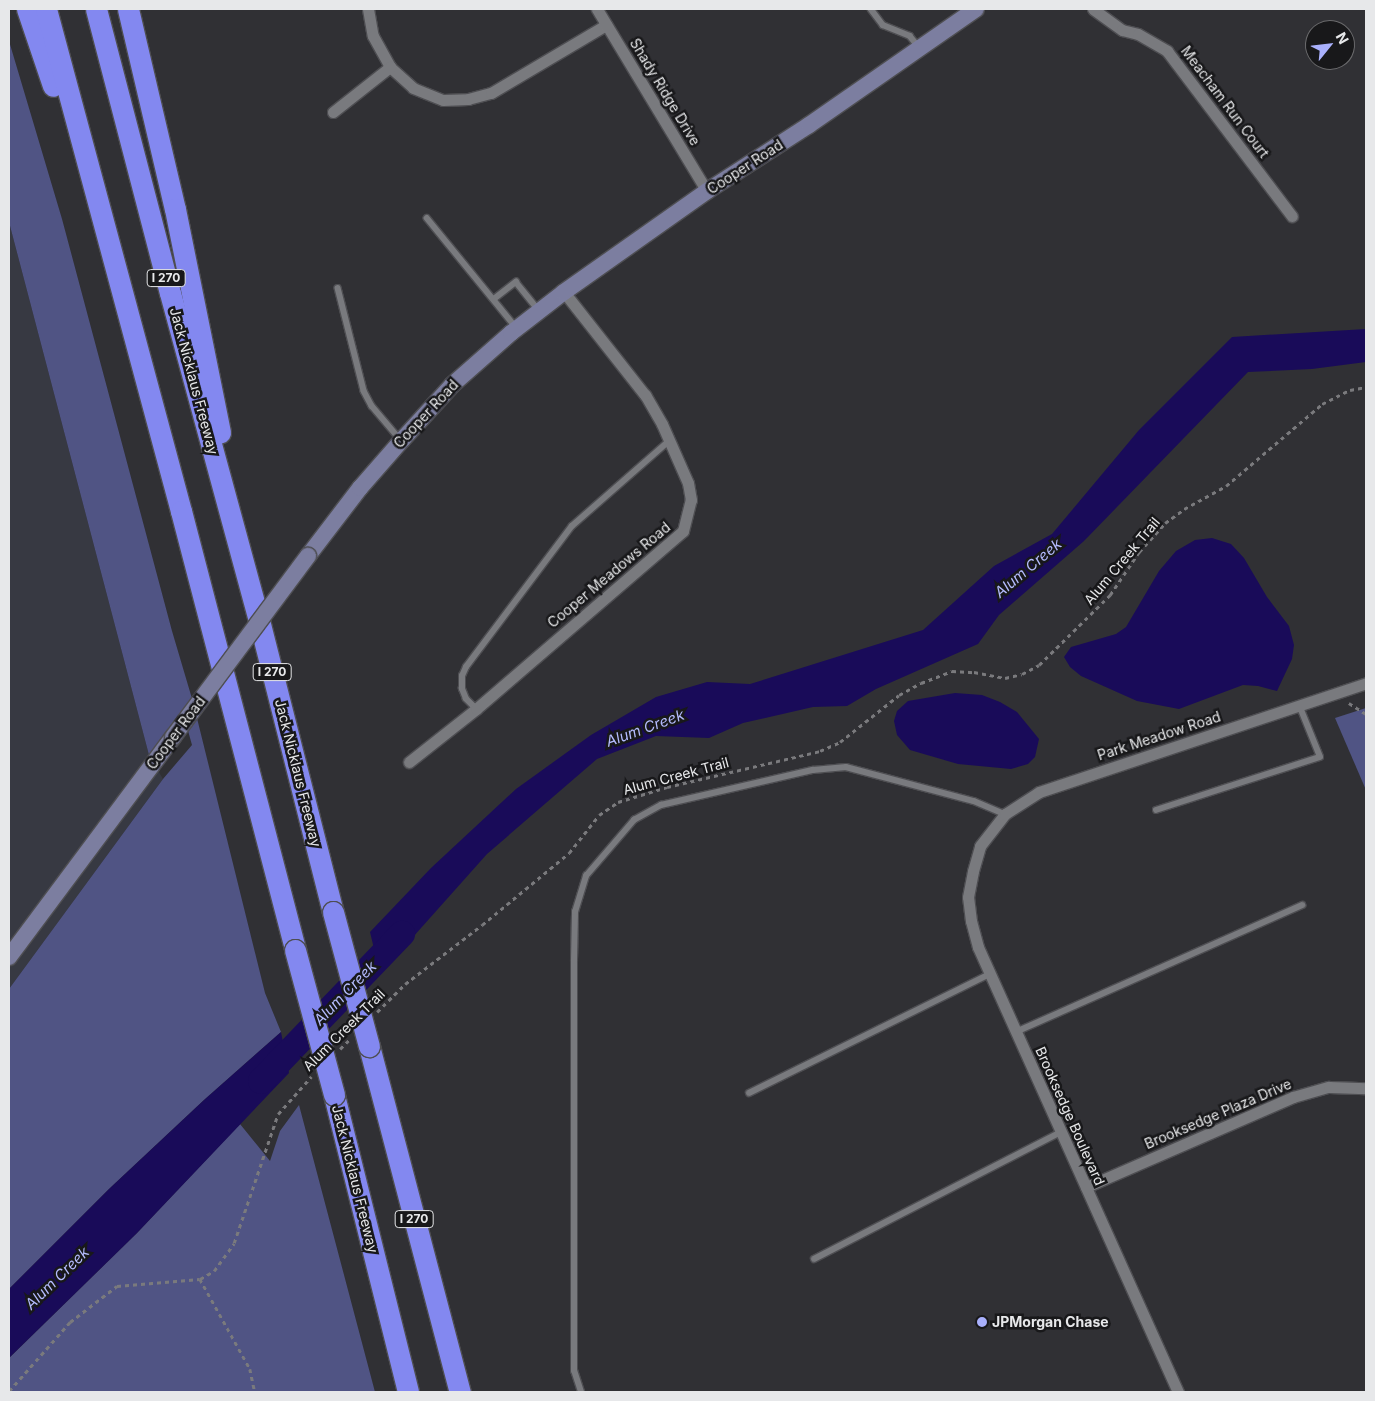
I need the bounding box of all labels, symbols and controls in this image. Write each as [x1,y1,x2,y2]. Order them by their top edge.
north arrow [1305,20,1355,70]
text: N [1333,29,1353,47]
street label: Shady Ridge Drive [626,35,704,149]
street label: Meacham Run Court [1177,43,1273,161]
street label: Cooper Road [704,136,786,198]
road number: I 270 [146,268,186,288]
street label: Jack Nicklaus Freeway [166,305,222,457]
street label: Cooper Road [390,377,462,451]
street label: Alum Creek Trail [1081,514,1163,608]
street label: Cooper Meadows Road [544,519,674,631]
water label: Alum Creek [991,535,1065,601]
road number: I 270 [252,662,292,682]
street label: Cooper Road [143,693,209,773]
street label: Jack Nicklaus Freeway [271,697,325,849]
water label: Alum Creek [603,706,687,750]
street label: Park Meadow Road [1095,708,1223,764]
street label: Alum Creek Trail [621,754,731,798]
water label: Alum Creek [310,957,380,1029]
street label: Alum Creek Trail [300,986,388,1074]
street label: Brooksedge Boulevard [1032,1044,1108,1188]
street label: Brooksedge Plaza Drive [1142,1075,1294,1153]
street label: Jack Nicklaus Freeway [328,1103,382,1255]
road number: I 270 [394,1210,434,1228]
water label: Alum Creek [21,1243,93,1313]
place label: JPMorgan Chase [992,1314,1109,1330]
marker: JPMorgan Chase [976,1316,988,1328]

